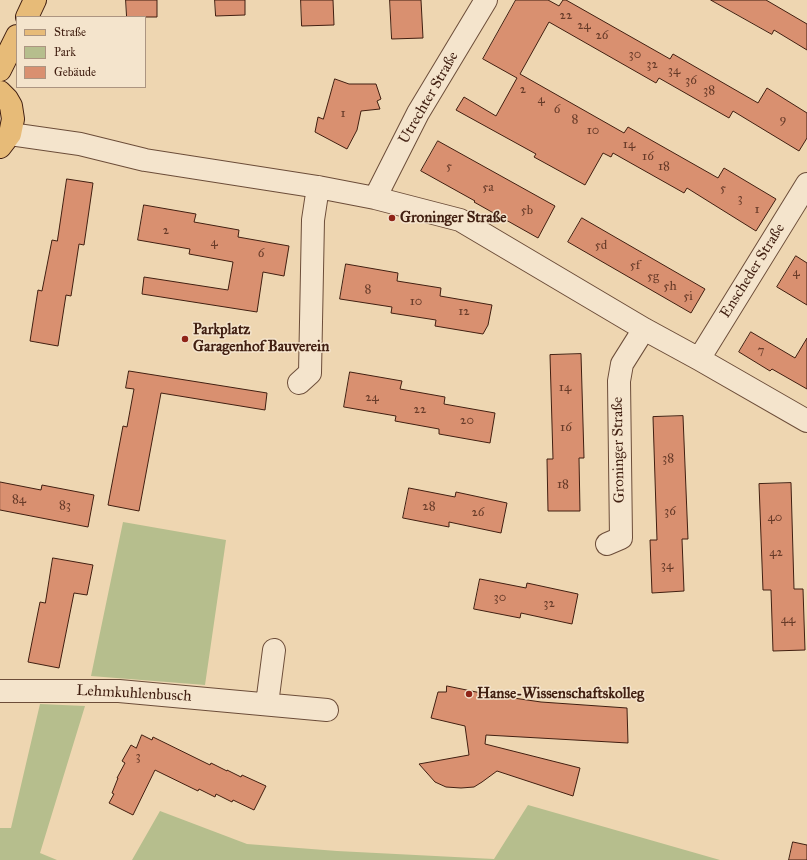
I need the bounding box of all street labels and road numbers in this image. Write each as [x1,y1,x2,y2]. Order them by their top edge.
street label: Utrechter Straße [395,49,463,147]
street label: Enscheder Straße [717,221,789,321]
street label: Groninger Straße [609,397,629,503]
street label: Lehmkuhlenbusch [76,682,192,706]

